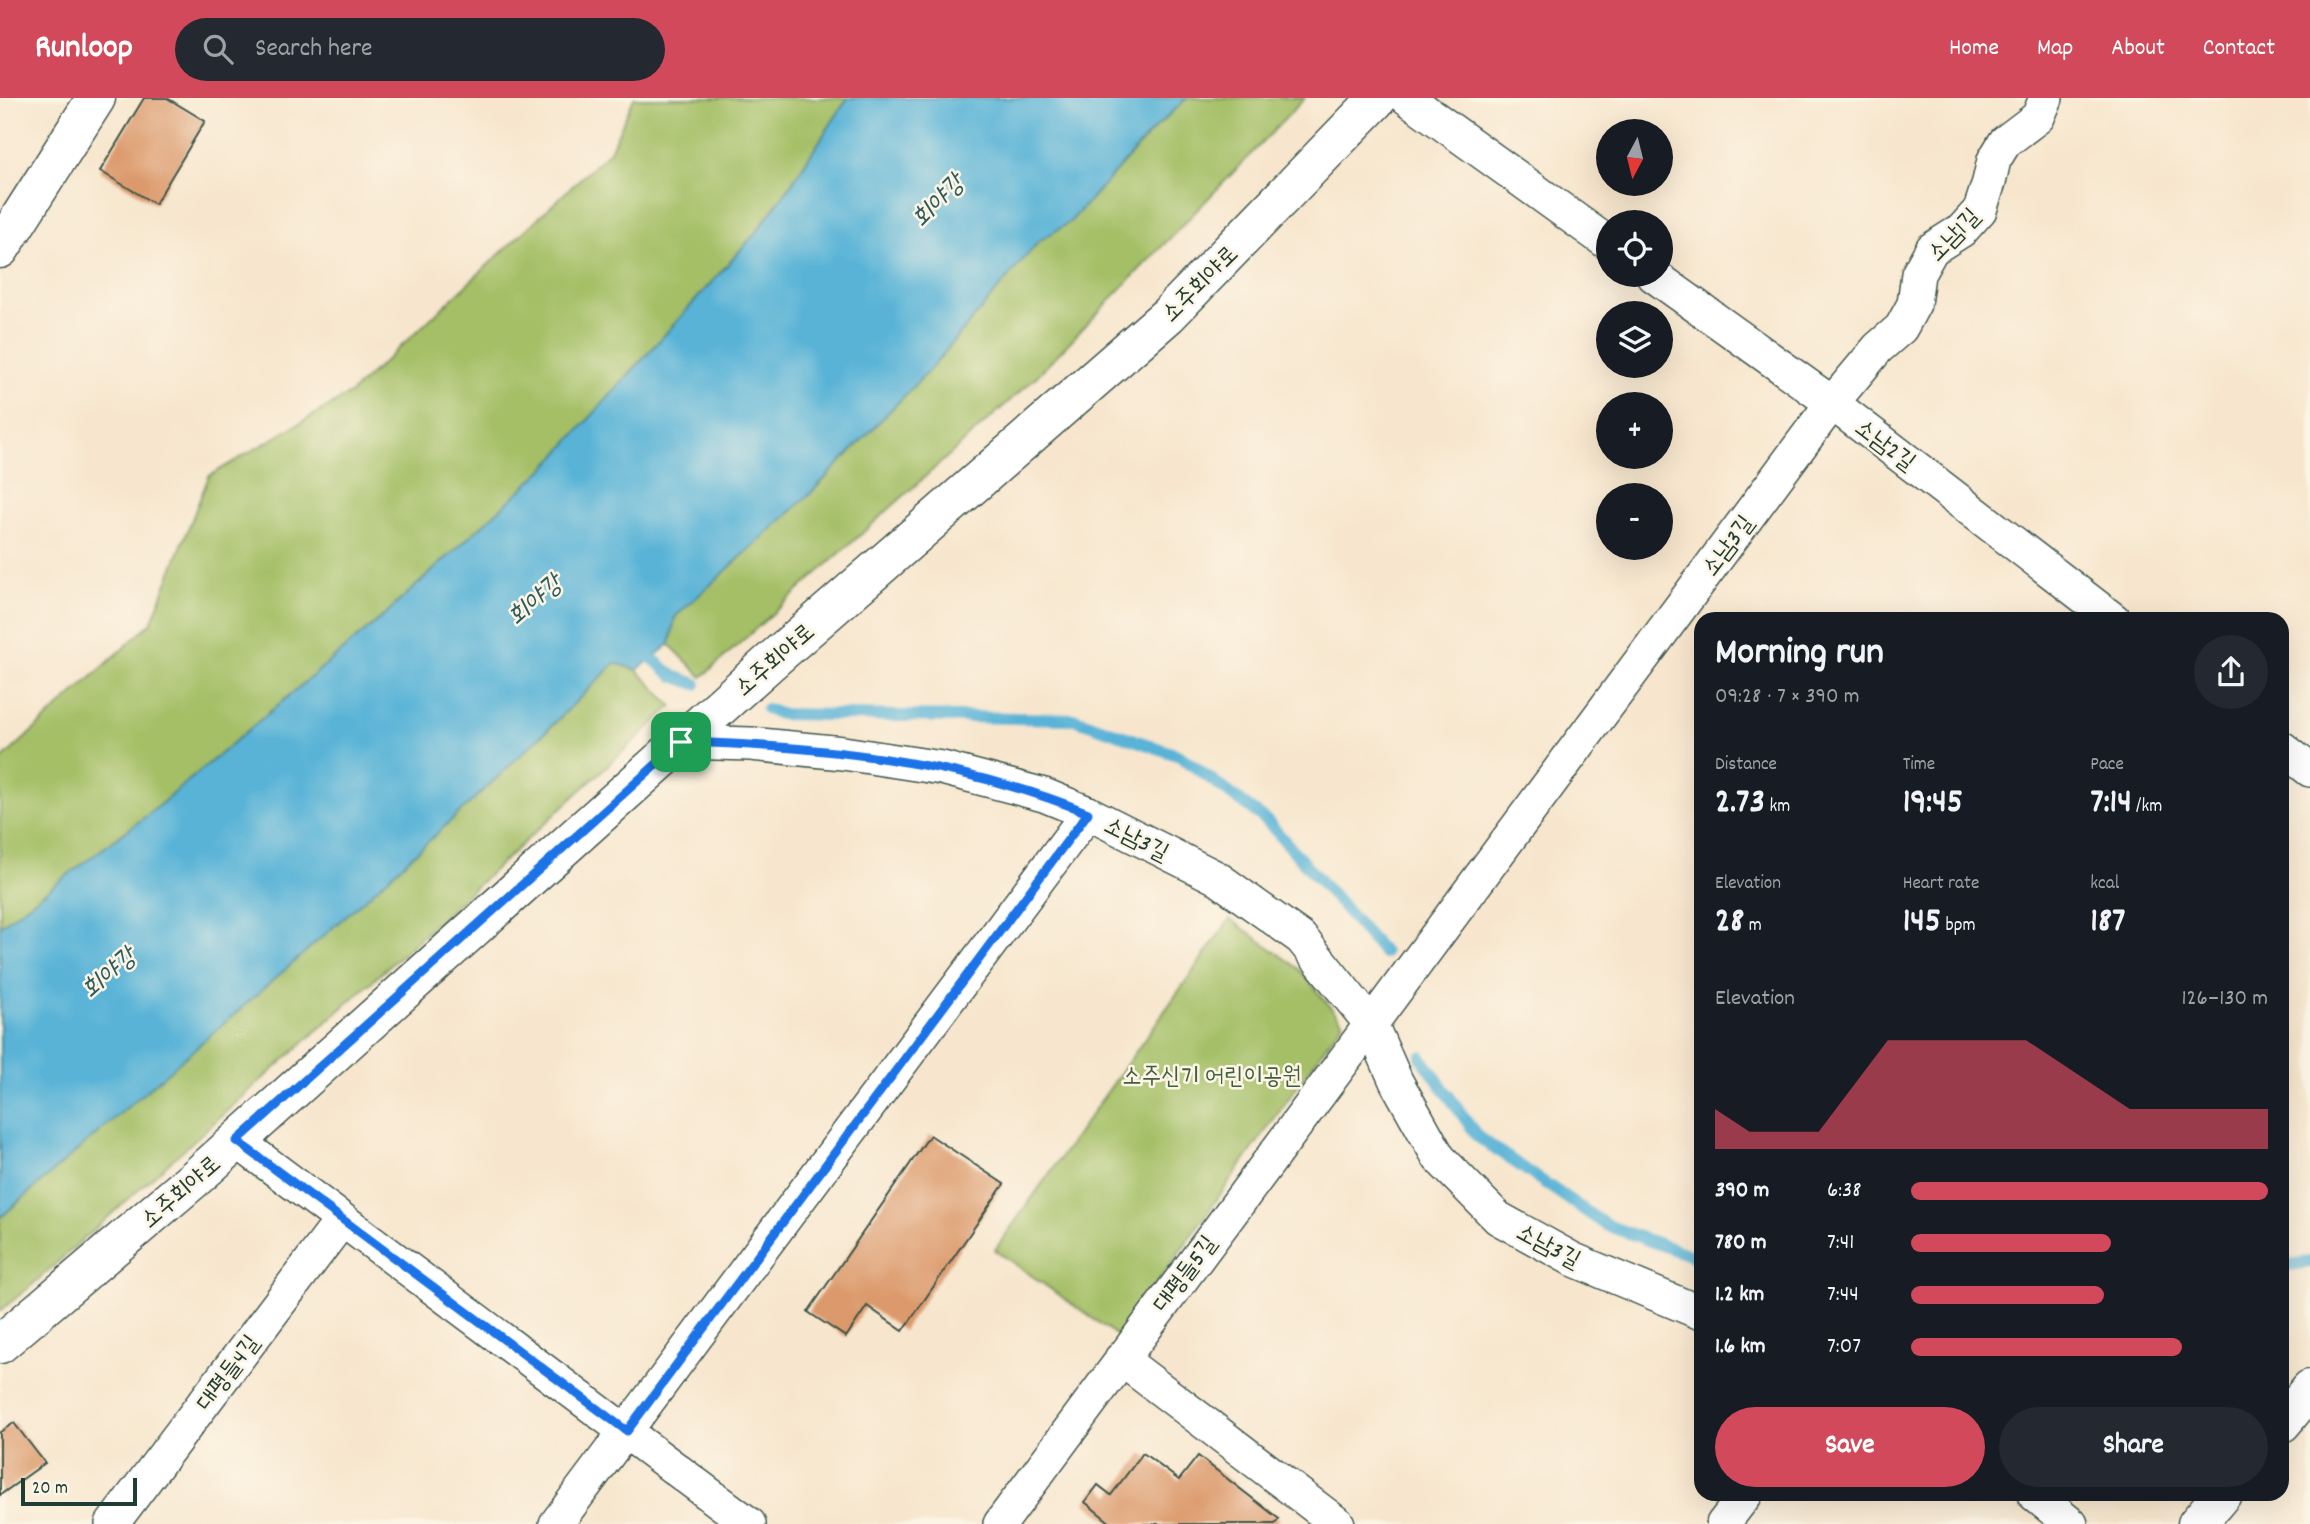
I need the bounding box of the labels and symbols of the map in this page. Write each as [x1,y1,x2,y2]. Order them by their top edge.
north arrow [1596,119,1673,196]
water label: 회야강 [904,165,977,238]
street label: 소남1길 [1921,202,1989,271]
street label: 소주회야로 [1155,239,1247,331]
street label: 소남2길 [1847,412,1922,481]
street label: 소남3길 [1695,509,1764,584]
water label: 회야강 [500,565,574,636]
street label: 소주회야로 [728,617,824,706]
pin [651,712,711,772]
street label: 소남3길 [1097,810,1174,871]
water label: 회야강 [74,938,148,1009]
park label: 소주신기 어린이공원 [1122,1061,1302,1095]
street label: 소주회야로 [134,1149,230,1238]
street label: 소남3길 [1509,1217,1586,1279]
street label: 대평들5길 [1146,1229,1227,1320]
street label: 대평들4길 [190,1329,269,1419]
scale bar [21,1475,136,1507]

